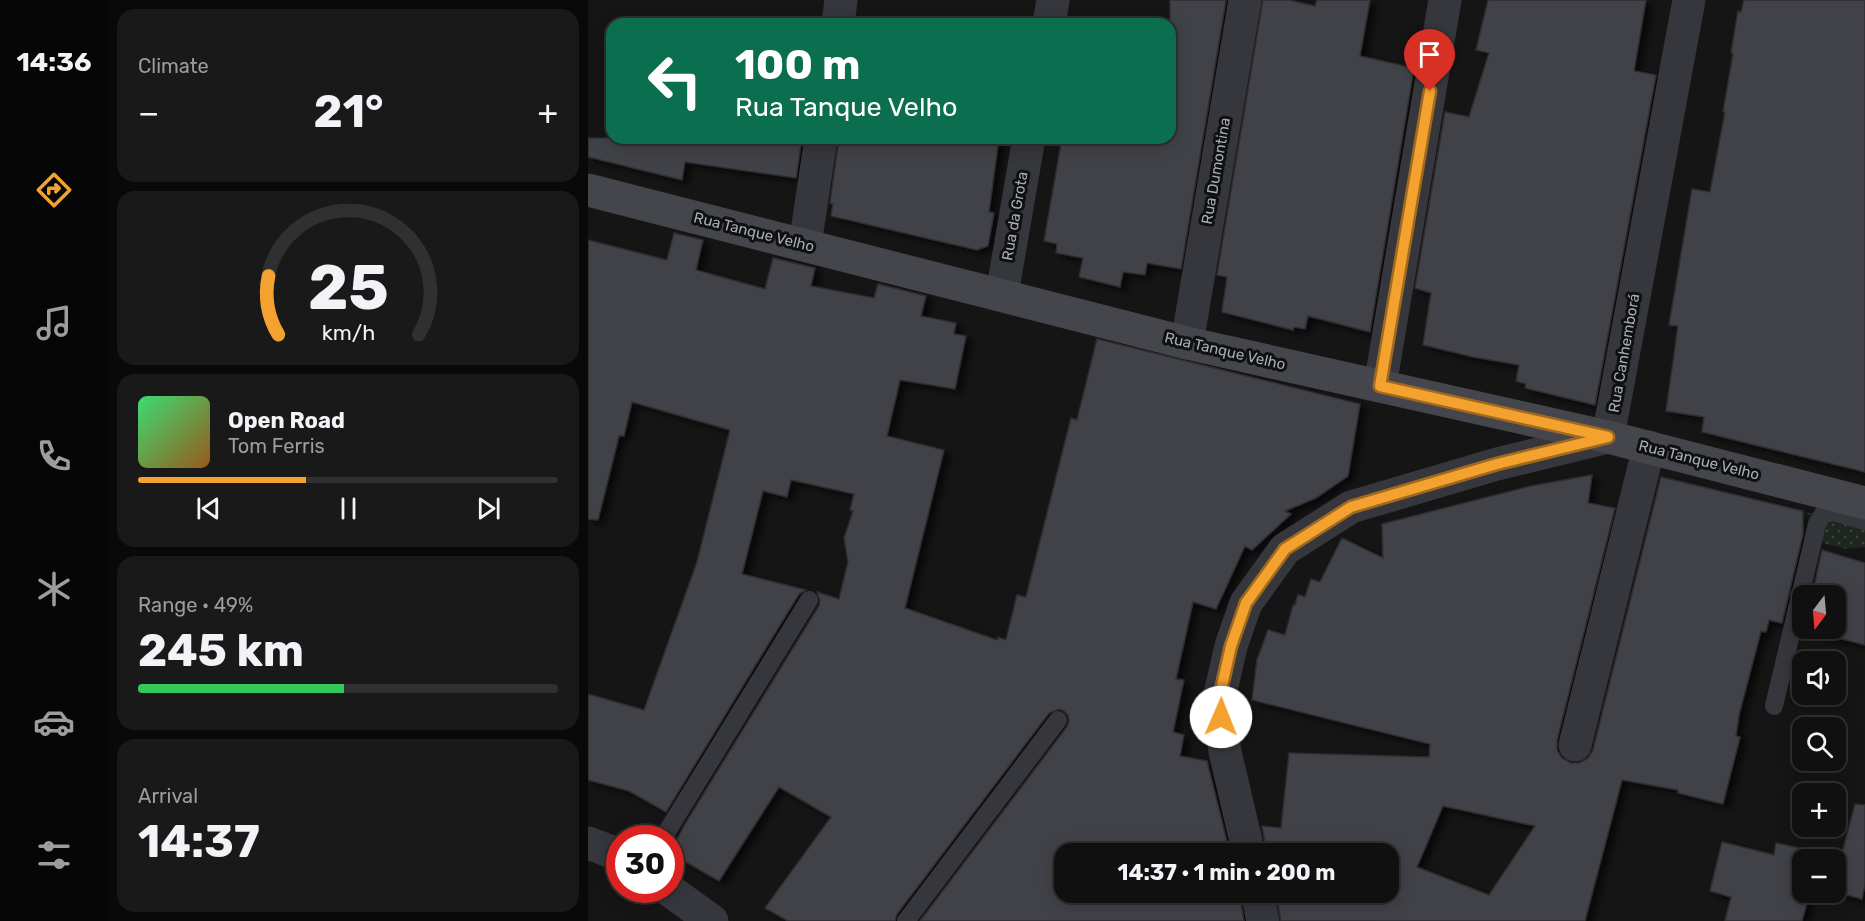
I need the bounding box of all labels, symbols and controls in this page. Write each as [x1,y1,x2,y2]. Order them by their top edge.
pin [1404,29,1455,91]
icon: arrive [1413,38,1446,71]
text: 100 m [735,40,860,90]
icon: left [636,42,714,120]
text: 14:36 [16,46,92,78]
text: Climate [138,54,209,78]
text: 21° [313,85,384,138]
text: Rua Tanque Velho [735,91,957,123]
text: − [138,93,159,132]
text: + [537,93,558,132]
street label: Rua Dumontina [1198,116,1234,226]
icon: directions [33,169,75,211]
street label: Rua da Grota [998,170,1032,262]
street label: Rua Tanque Velho [692,208,816,256]
text: 25 [308,251,388,325]
street label: Rua Canhemborá [1605,292,1643,414]
icon: music [33,302,75,344]
text: km/h [321,321,375,346]
street label: Rua Tanque Velho [1163,328,1287,374]
text: Open Road [228,407,345,434]
text: Tom Ferris [228,434,325,458]
icon: phone [33,435,75,477]
street label: Rua Tanque Velho [1637,436,1761,484]
icon: previous [192,492,225,525]
icon: pause [332,492,365,525]
icon: next [472,492,505,525]
icon: climate [33,568,75,610]
north arrow [1792,585,1846,639]
map controls [1792,585,1846,903]
text: Range · 49% [138,593,253,617]
text: 245 km [138,624,304,677]
button: sound [1792,651,1846,705]
position arrow [1189,685,1253,749]
icon: car [33,701,75,743]
button: search [1792,717,1846,771]
button: + [1792,783,1846,837]
text: Arrival [138,784,198,808]
text: 14:37 [138,815,260,868]
speed limit sign: 30 [606,825,684,903]
icon: filters [33,834,75,876]
button: − [1792,849,1846,903]
text: 14:37 · 1 min · 200 m [1117,859,1336,886]

